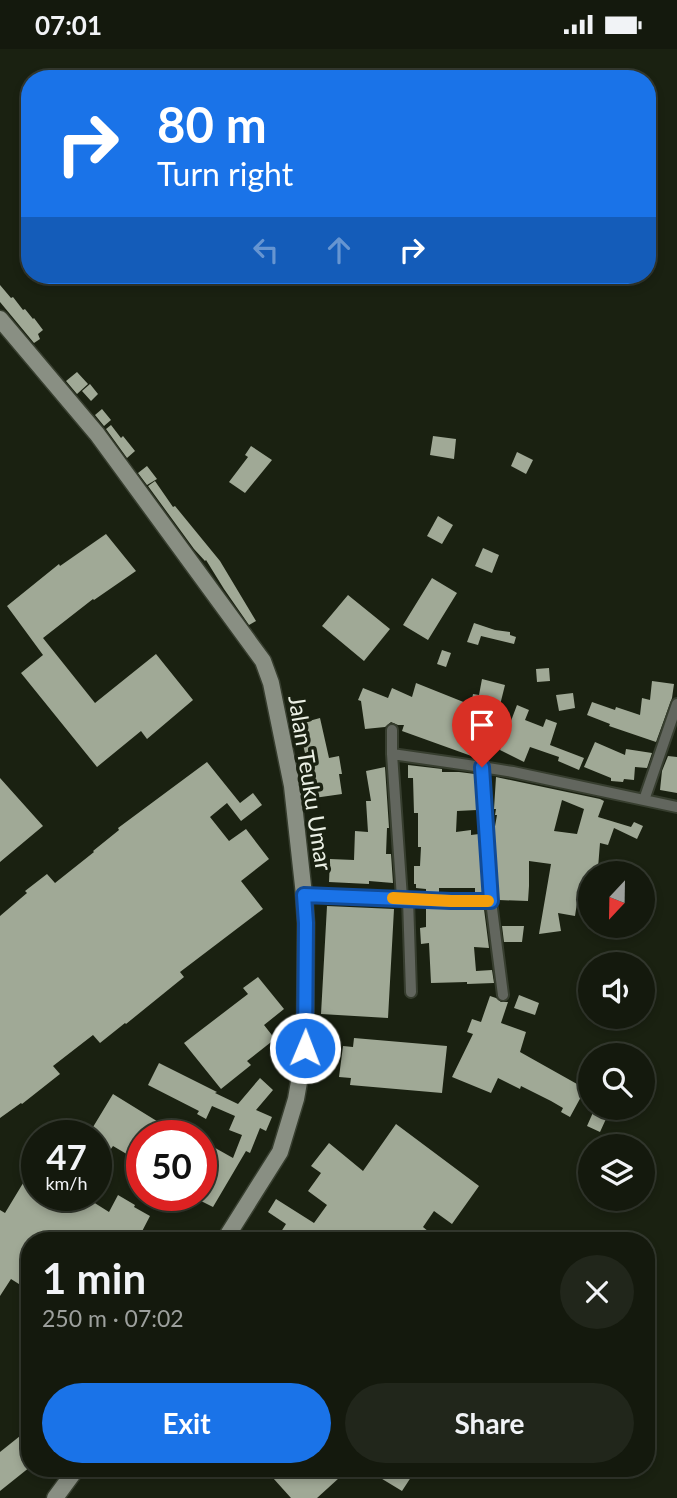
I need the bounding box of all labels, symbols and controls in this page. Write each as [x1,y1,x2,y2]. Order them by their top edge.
text: 07:01 [35,9,102,41]
text: 80 m [157,95,267,153]
icon: right [42,98,133,189]
text: Turn right [157,154,293,193]
icon: left [247,231,285,269]
icon: ahead [320,231,358,269]
icon: right [393,231,431,269]
street label: Jalan Teuku Umar [283,693,339,873]
pin [452,695,512,767]
icon: arrive [463,706,501,744]
north arrow [578,861,654,938]
map controls [578,861,655,1211]
button: sound [578,952,655,1029]
position arrow [268,1011,342,1085]
button: search [578,1043,655,1120]
speed limit sign: 50 [126,1120,217,1211]
button: layers [578,1134,655,1211]
text: 47 [46,1135,87,1177]
text: km/h [45,1172,88,1194]
text: 1 min [42,1253,146,1303]
button: close [560,1255,634,1329]
text: 250 m · 07:02 [42,1304,184,1332]
button: Exit [42,1383,331,1463]
button: Share [345,1383,634,1463]

